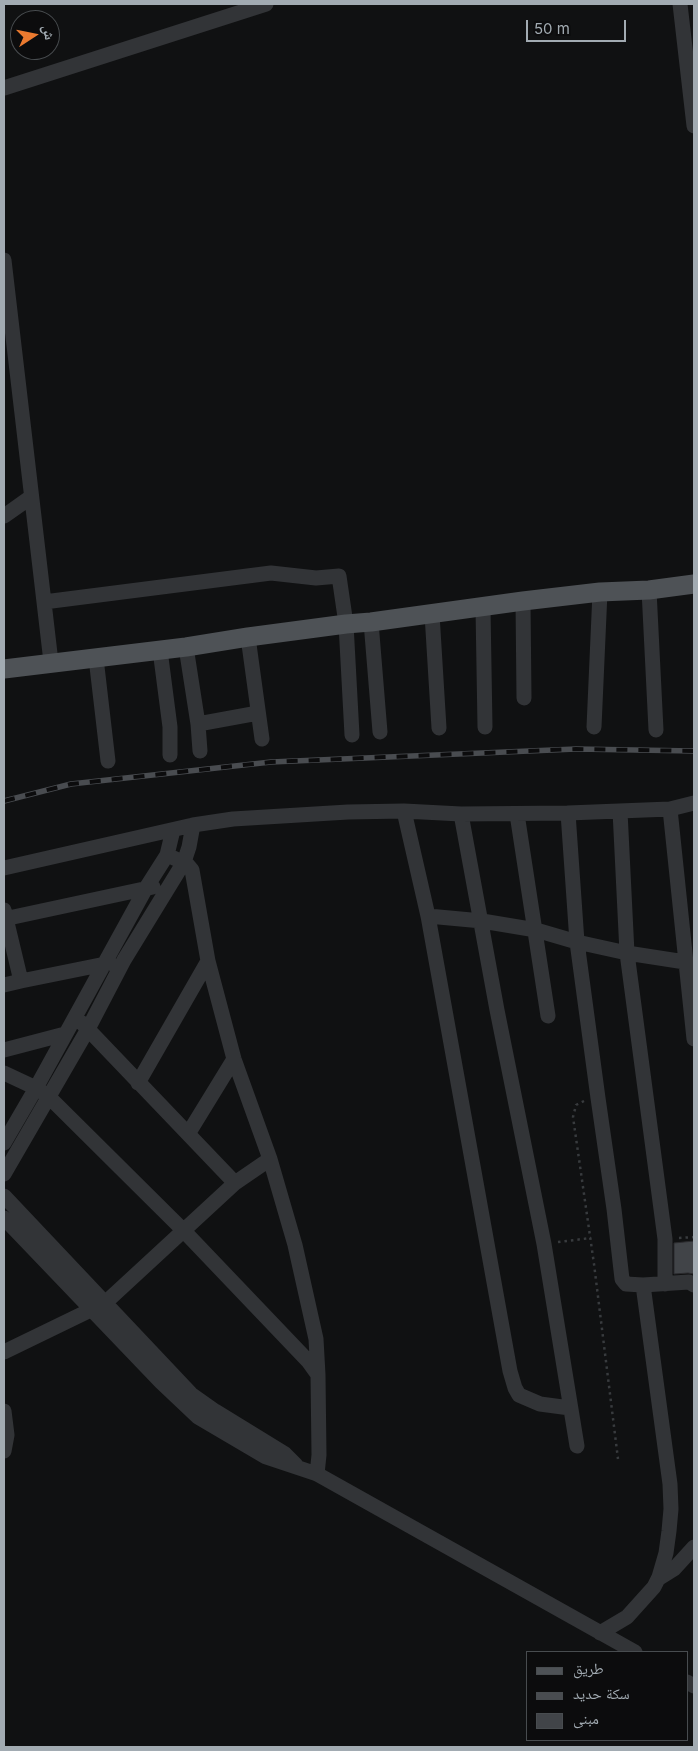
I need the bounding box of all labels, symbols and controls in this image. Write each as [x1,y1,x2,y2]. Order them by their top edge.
north arrow [10,10,60,60]
scale bar [528,10,628,42]
text: 50 m [534,19,570,38]
text: ش [39,23,59,41]
legend [526,1651,688,1741]
text: طريق [573,1659,604,1678]
text: سكة حديد [573,1684,630,1703]
text: مبنى [573,1709,599,1728]

